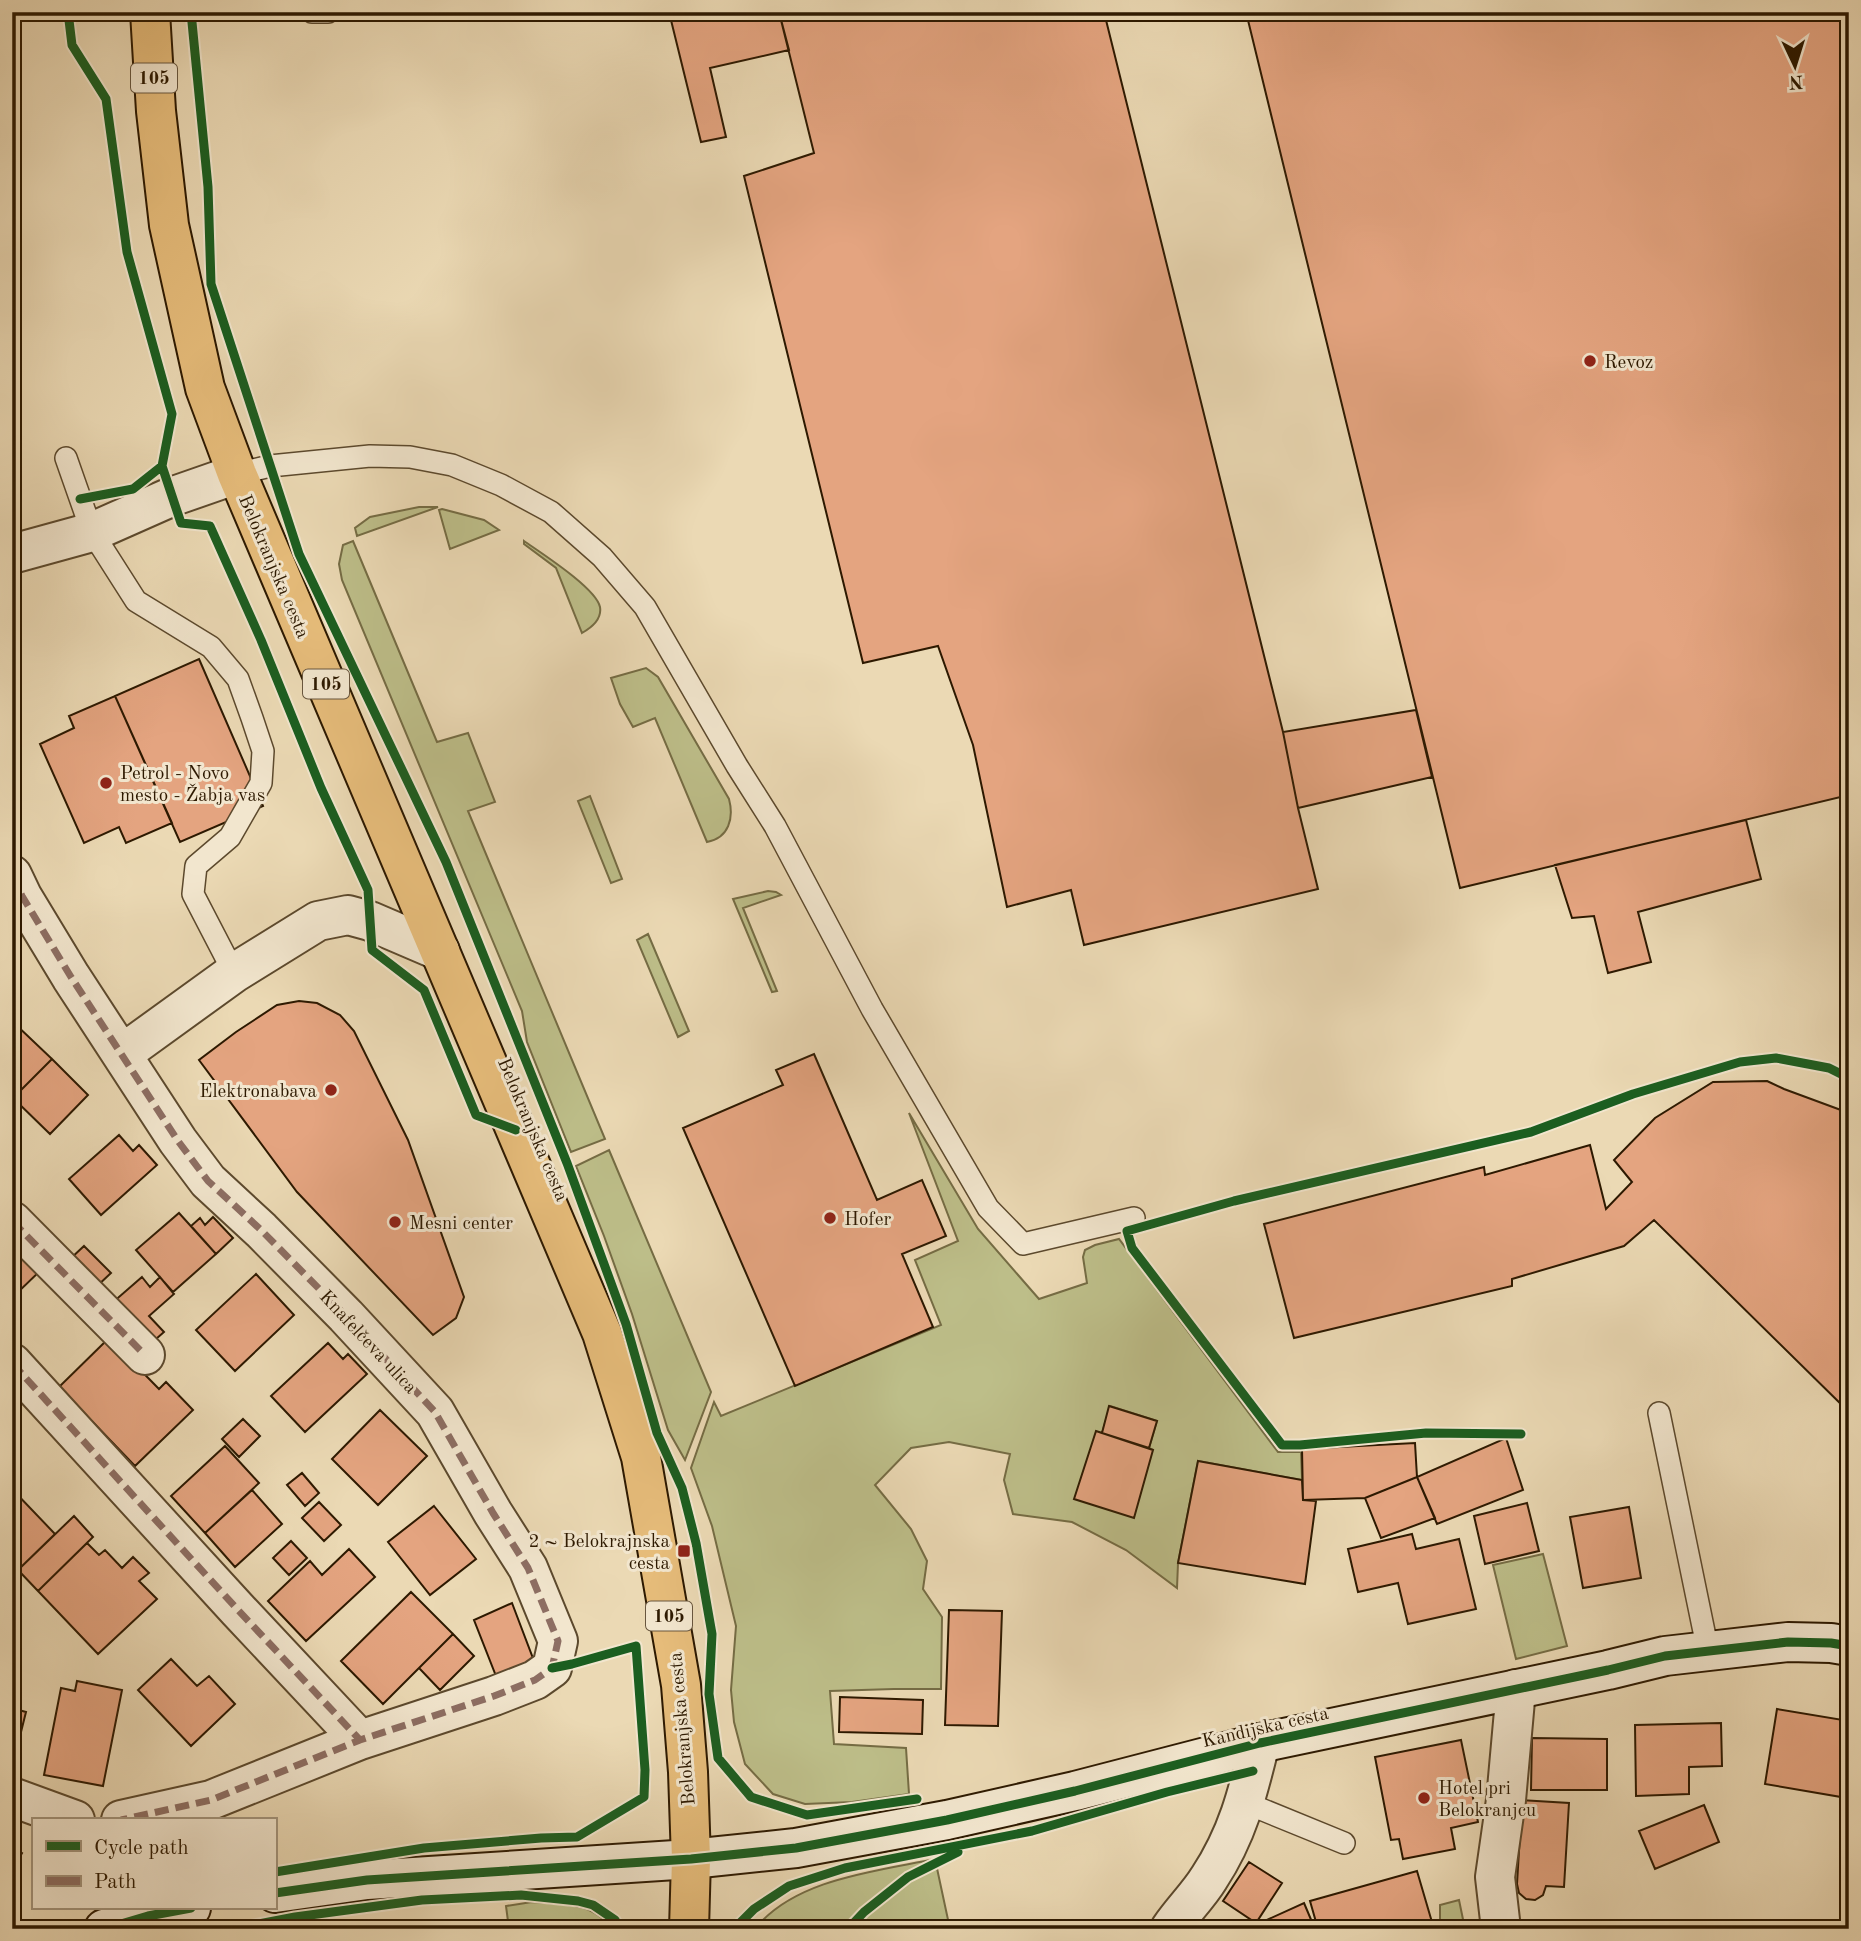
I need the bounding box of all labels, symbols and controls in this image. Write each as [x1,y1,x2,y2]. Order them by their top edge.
north arrow [1759,32,1829,102]
road number: 105 [131,64,177,92]
text: N [1788,70,1804,90]
marker: Revoz [1582,353,1598,369]
place label: Revoz [1604,354,1653,373]
street label: Belokranjska cesta [234,492,312,642]
road number: 105 [303,670,349,698]
place label: Petrol - Novo mesto - Žabja vas [120,765,265,806]
marker: Petrol - Novo mesto - Žabja vas [98,775,114,791]
street label: Belokranjska cesta [493,1055,571,1205]
marker: Elektronabava [323,1082,339,1098]
place label: Elektronabava [199,1083,318,1102]
marker: Hofer [822,1210,838,1226]
place label: Hofer [844,1211,891,1230]
marker: Mesni center [387,1214,403,1230]
place label: Mesni center [409,1215,513,1234]
street label: Knafelčeva ulica [315,1287,420,1398]
place label: 2 ~ Belokrajnska cesta [528,1533,671,1574]
marker: 2 ~ Belokrajnska cesta [676,1543,692,1559]
road number: 105 [646,1602,692,1630]
street label: Belokranjska cesta [667,1651,700,1806]
street label: Kandijska cesta [1200,1705,1331,1752]
place label: Hotel pri Belokranjcu [1438,1780,1536,1821]
marker: Hotel pri Belokranjcu [1416,1790,1432,1806]
legend [32,1818,276,1910]
text: Cycle path [94,1838,189,1859]
text: Path [94,1872,137,1893]

